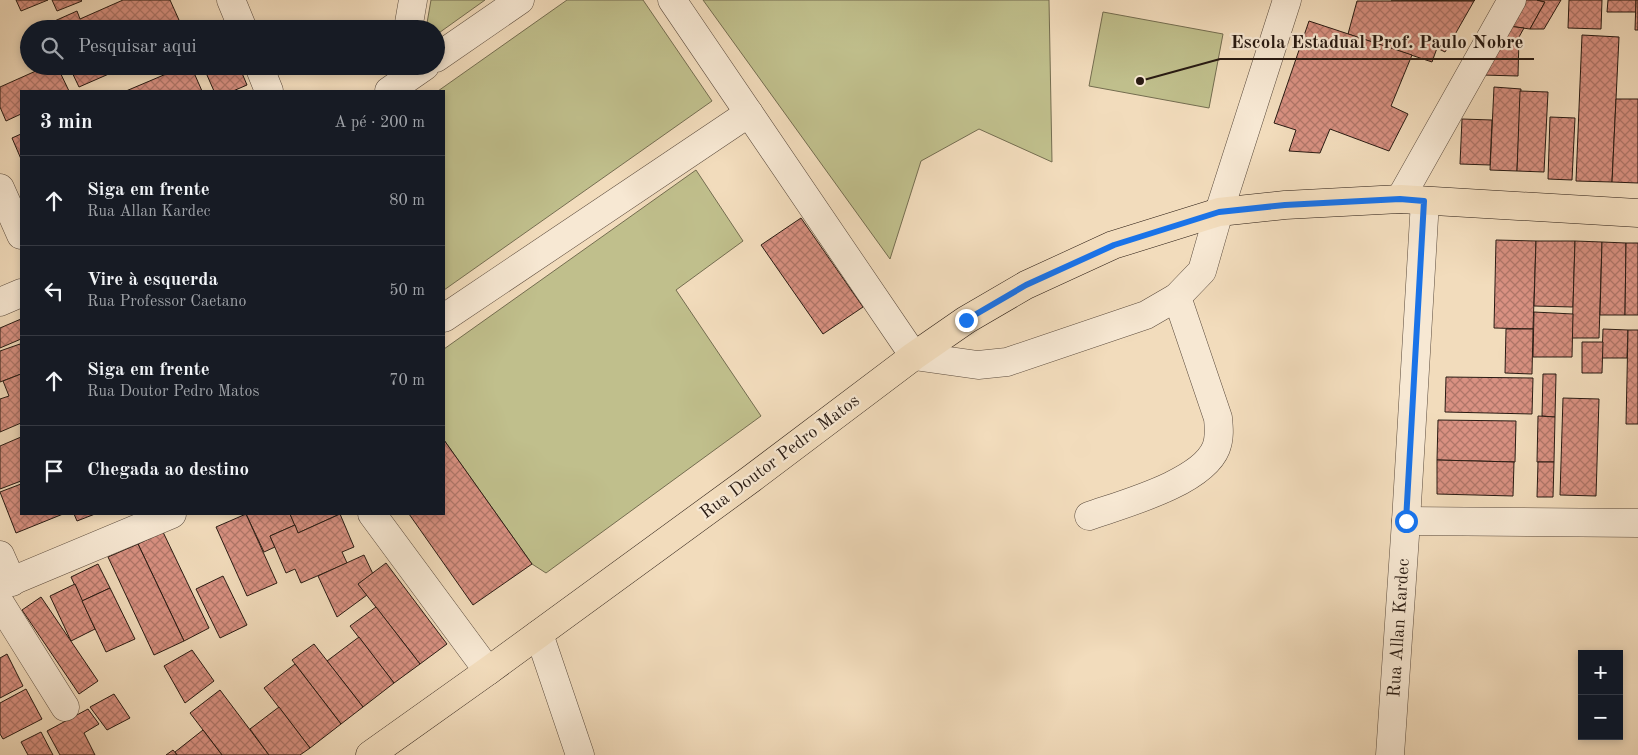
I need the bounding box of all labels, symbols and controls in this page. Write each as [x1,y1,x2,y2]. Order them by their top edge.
search box [20,20,445,75]
callout: Escola Estadual Prof. Paulo Nobre [1220,25,1534,59]
icon: search [38,34,66,62]
text: Escola Estadual Prof. Paulo Nobre [1230,34,1524,53]
text: Pesquisar aqui [78,38,197,57]
text: 3 min [40,112,93,133]
text: A pé · 200 m [334,115,425,131]
text: Siga em frente [87,181,210,200]
icon: ahead [40,187,68,215]
text: 80 m [389,193,425,209]
text: Rua Allan Kardec [87,204,211,220]
text: Vire à esquerda [87,271,218,290]
icon: left [40,277,68,305]
text: 50 m [389,283,425,299]
text: Rua Professor Caetano [87,294,246,310]
route end [955,309,978,332]
text: Siga em frente [87,361,210,380]
icon: ahead [40,367,68,395]
text: 70 m [389,373,425,389]
text: Rua Doutor Pedro Matos [87,384,259,400]
street label: Rua Doutor Pedro Matos [697,391,863,523]
icon: arrive [40,457,68,485]
text: Chegada ao destino [87,461,249,480]
route start [1395,510,1418,533]
street label: Rua Allan Kardec [1385,558,1413,698]
map controls [1578,650,1623,740]
button: + [1578,650,1623,695]
button: − [1578,695,1623,740]

